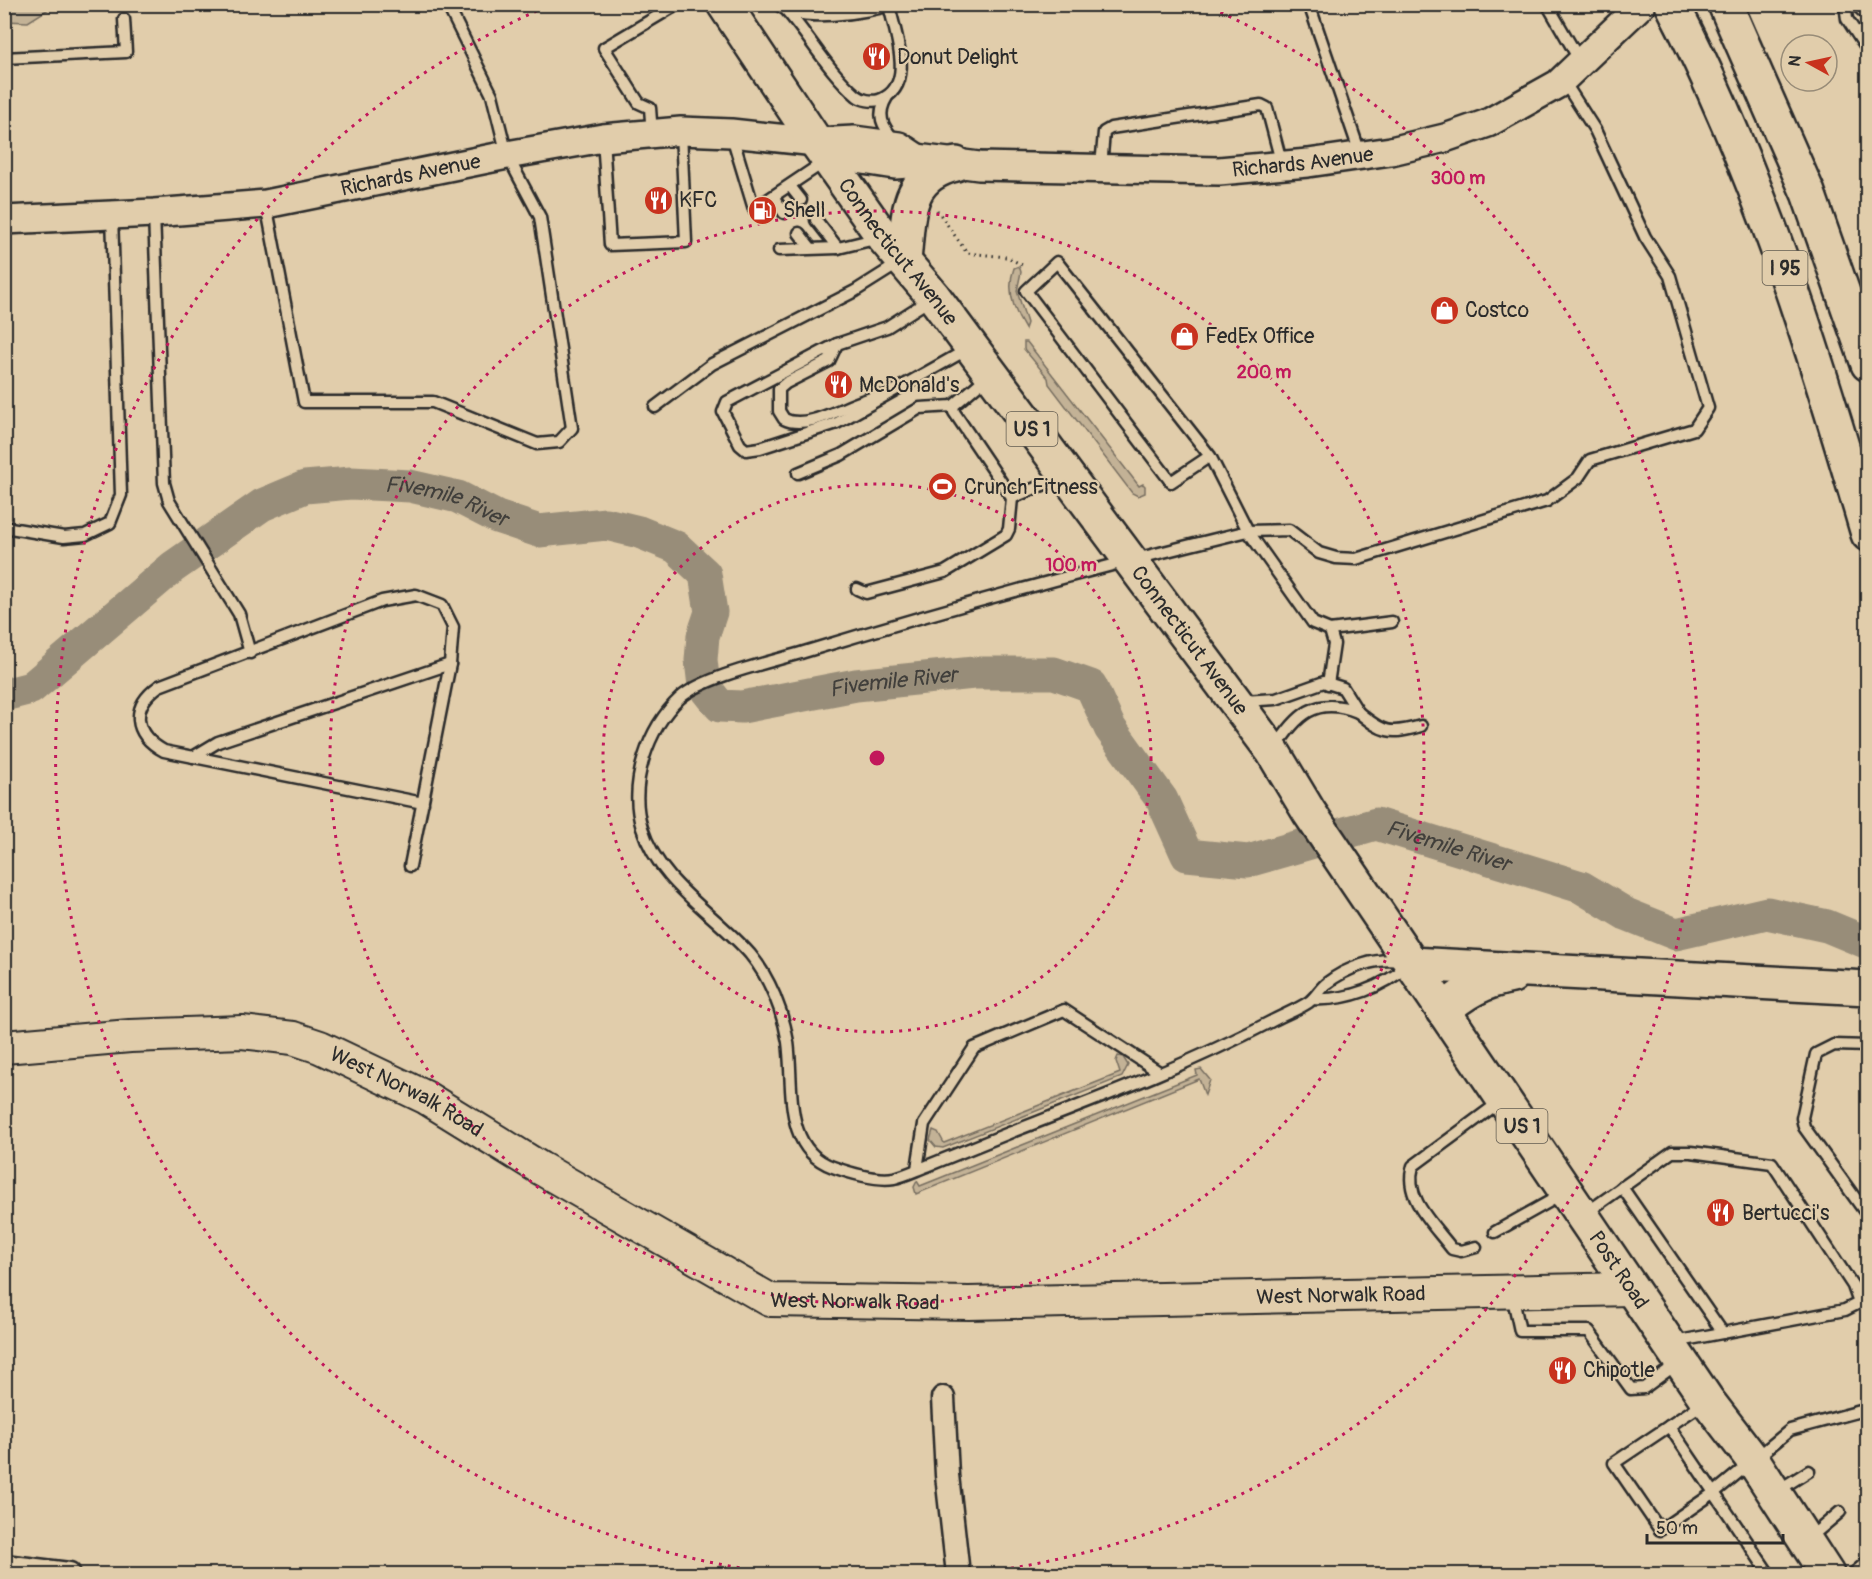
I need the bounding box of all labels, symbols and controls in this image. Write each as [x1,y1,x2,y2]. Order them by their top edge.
north arrow [1779,33,1839,93]
restaurant icon: Donut Delight [860,41,892,73]
place label: Donut Delight [897,44,1019,71]
text: N [1784,54,1806,68]
street label: Richards Avenue [1231,140,1376,183]
street label: Richards Avenue [338,147,483,202]
text: 300 m [1431,167,1485,190]
street label: Connecticut Avenue [832,173,964,331]
restaurant icon: KFC [642,184,674,216]
place label: KFC [679,187,717,214]
fuel station icon: Shell [746,194,778,226]
place label: Shell [783,197,825,224]
road number: I 95 [1762,251,1808,285]
shop icon: Costco [1428,294,1460,326]
place label: Costco [1465,297,1529,324]
shop icon: FedEx Office [1168,320,1200,352]
place label: FedEx Office [1205,323,1315,350]
text: 200 m [1237,361,1291,384]
restaurant icon: McDonald's [822,369,854,401]
place label: McDonald's [859,372,960,399]
road number: US 1 [1006,412,1058,446]
water label: Fivemile River [384,471,514,535]
sports icon: Crunch Fitness [927,471,959,503]
place label: Crunch Fitness [964,474,1098,501]
text: 100 m [1045,554,1097,577]
street label: Connecticut Avenue [1125,560,1255,721]
water label: Fivemile River [827,660,962,704]
centre of rings [867,748,887,768]
water label: Fivemile River [1383,814,1517,879]
street label: West Norwalk Road [326,1040,488,1143]
road number: US 1 [1496,1109,1547,1143]
restaurant icon: Bertucci's [1705,1197,1737,1229]
place label: Bertucci's [1742,1200,1830,1227]
street label: Post Road [1583,1225,1655,1314]
street label: West Norwalk Road [1256,1280,1426,1310]
street label: West Norwalk Road [770,1287,940,1316]
restaurant icon: Chipotle [1546,1354,1578,1386]
place label: Chipotle [1583,1357,1655,1384]
scale bar [1647,1507,1784,1545]
text: 50 m [1656,1517,1698,1540]

